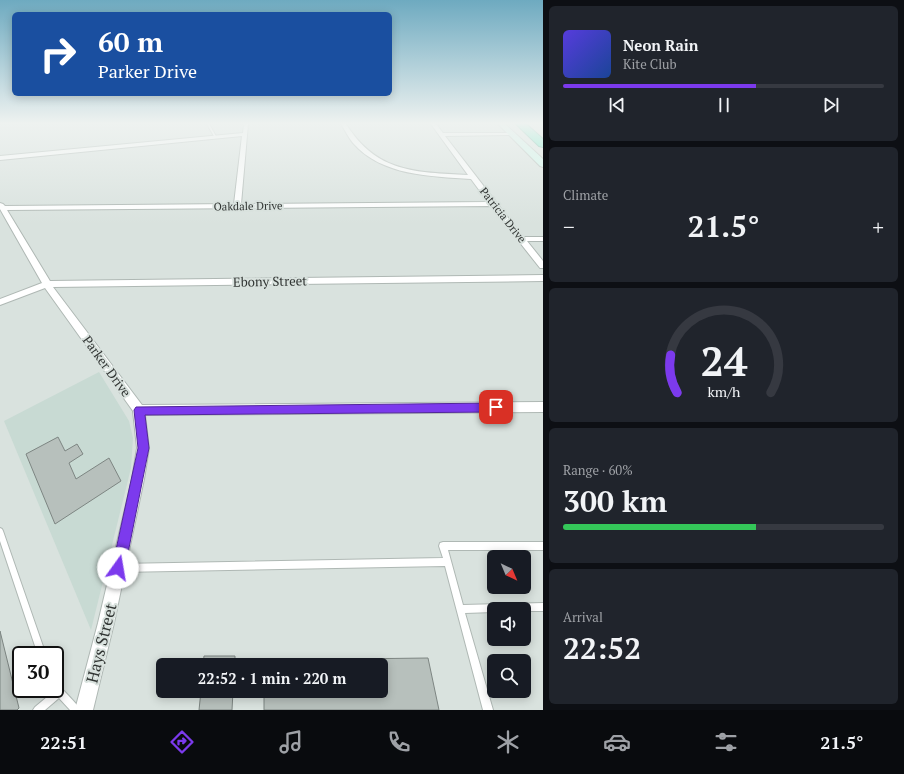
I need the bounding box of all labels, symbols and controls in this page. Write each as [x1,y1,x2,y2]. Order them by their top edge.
text: 60 m [98,23,163,60]
icon: right [32,28,84,80]
text: Neon Rain [623,35,699,55]
text: Kite Club [623,55,677,73]
text: Parker Drive [98,59,197,83]
icon: previous [606,94,628,116]
icon: pause [713,94,735,116]
icon: next [820,94,842,116]
street label: Patricia Drive [477,184,529,246]
text: Climate [563,186,608,204]
street label: Oakdale Drive [213,198,283,214]
text: 21.5° [687,206,760,246]
text: − [563,212,575,241]
text: + [872,212,884,241]
street label: Ebony Street [233,271,307,291]
street label: Parker Drive [79,332,135,400]
text: 24 [700,333,747,388]
text: km/h [707,382,741,401]
pin [479,390,513,424]
icon: arrive [485,396,507,418]
text: Range · 60% [563,461,633,479]
text: 300 km [563,481,667,521]
position arrow [97,547,139,589]
north arrow [487,550,531,594]
map controls [487,550,531,698]
street label: Hays Street [80,601,122,685]
button: sound [487,602,531,646]
text: Arrival [563,608,603,626]
text: 22:52 [563,628,641,668]
speed limit sign: 30 [12,646,64,698]
button: search [487,654,531,698]
text: 22:52 · 1 min · 220 m [198,668,346,688]
icon: directions [168,728,196,756]
icon: music [277,728,305,756]
icon: phone [385,728,413,756]
icon: climate [494,728,522,756]
icon: car [603,728,631,756]
icon: filters [712,728,740,756]
text: 22:51 [40,730,87,754]
text: 21.5° [820,730,864,754]

